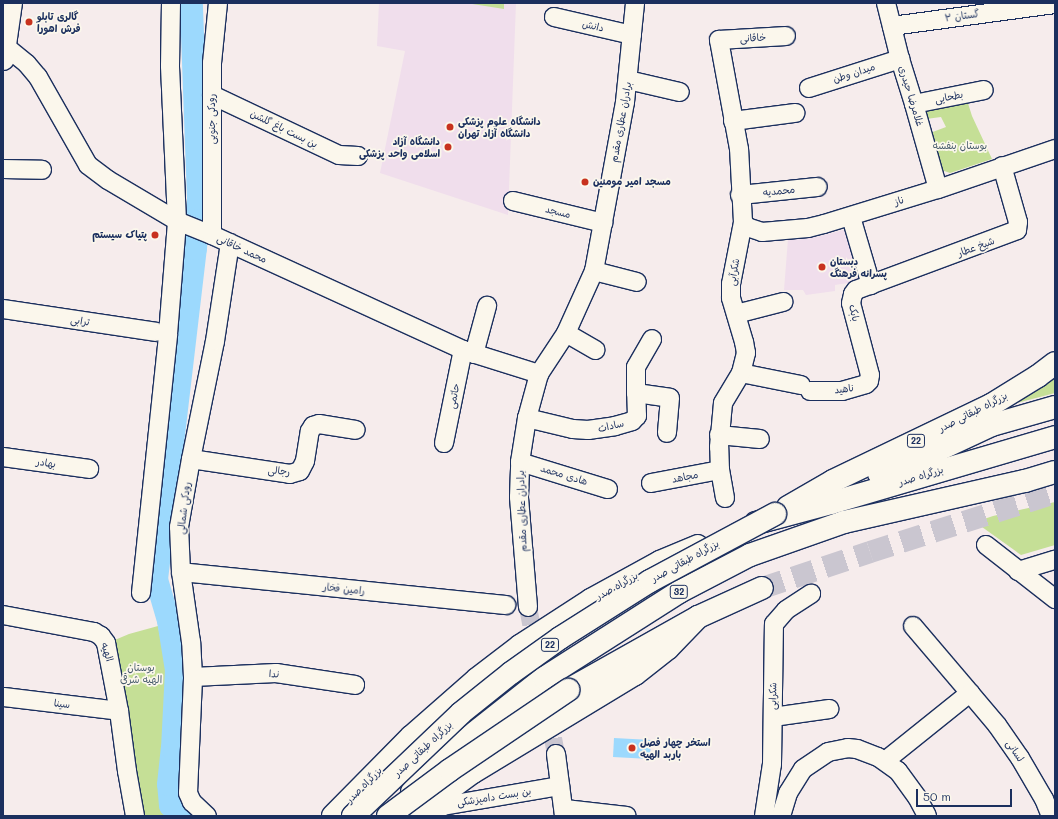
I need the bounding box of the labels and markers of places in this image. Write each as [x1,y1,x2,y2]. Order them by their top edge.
place label: گالری تابلو فرش اهورا [37,10,81,34]
marker: گالری تابلو فرش اهورا [24,17,34,27]
place label: دانشگاه علوم پزشکی دانشگاه آزاد تهران [458,115,541,138]
marker: دانشگاه علوم پزشکی دانشگاه آزاد تهران [445,122,455,132]
place label: دانشگاه آزاد اسلامی واحد پزشکی [359,135,440,158]
marker: دانشگاه آزاد اسلامی واحد پزشکی [443,142,453,152]
place label: مسجد امیر مومنین [593,176,671,188]
marker: مسجد امیر مومنین [580,177,590,187]
place label: پتیاک سیستم [92,229,147,241]
marker: پتیاک سیستم [150,230,160,240]
place label: دبستان پسرانه فرهنگ [830,255,887,278]
marker: دبستان پسرانه فرهنگ [817,262,827,272]
place label: استخر چهار فصل باربد الهیه [640,736,710,760]
marker: استخر چهار فصل باربد الهیه [627,743,637,753]

